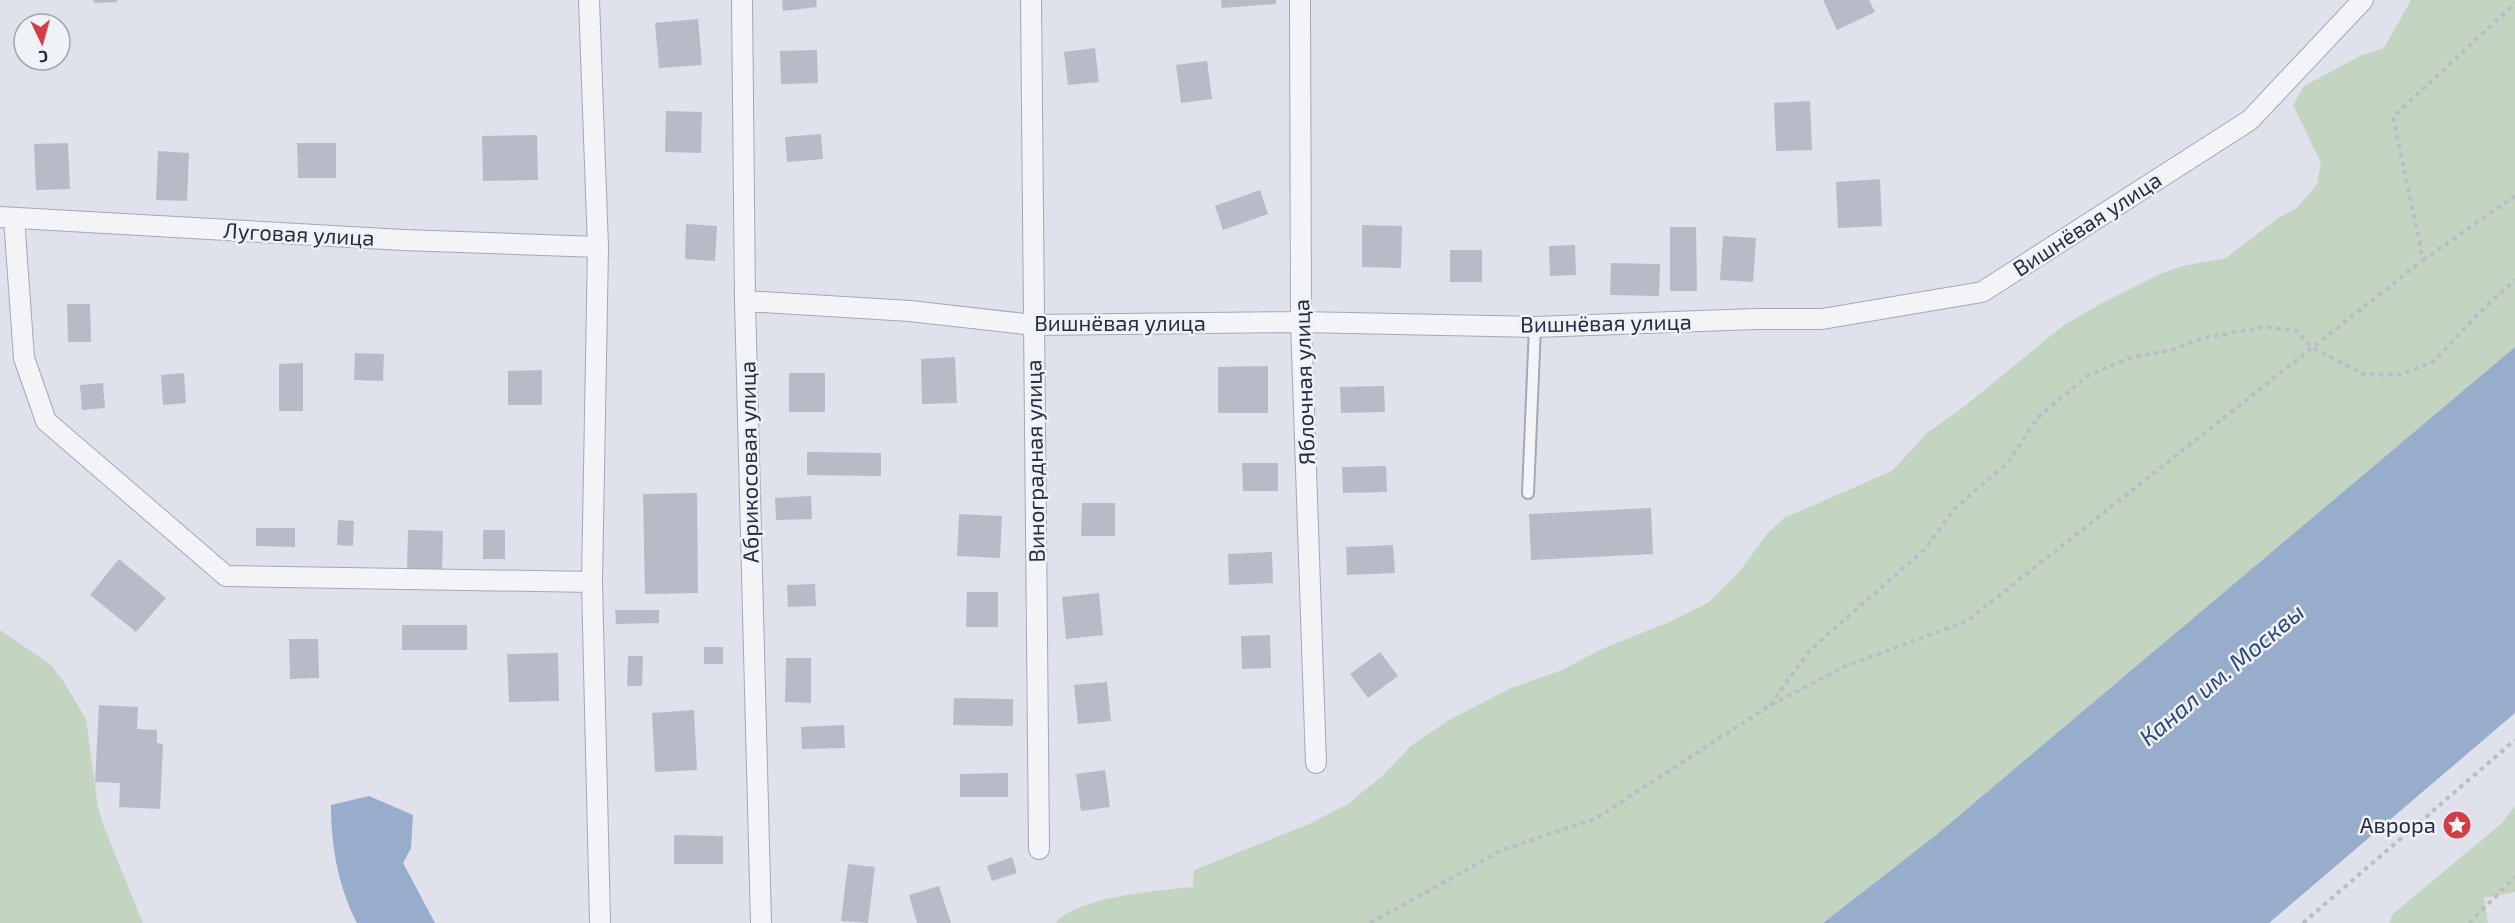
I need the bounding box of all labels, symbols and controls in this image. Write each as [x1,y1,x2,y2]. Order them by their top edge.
north arrow [12,12,72,72]
text: С [38,48,49,67]
street label: Вишнёвая улица [2007,166,2166,282]
street label: Луговая улица [223,216,375,251]
street label: Яблочная улица [1287,299,1320,465]
street label: Вишнёвая улица [1520,308,1692,337]
street label: Вишнёвая улица [1034,309,1206,336]
street label: Виноградная улица [1019,359,1050,563]
street label: Абрикосовая улица [733,361,764,563]
water label: Канал им. Москвы [2133,597,2309,751]
place icon: Аврора [2441,809,2473,841]
place label: Аврора [2360,811,2436,837]

